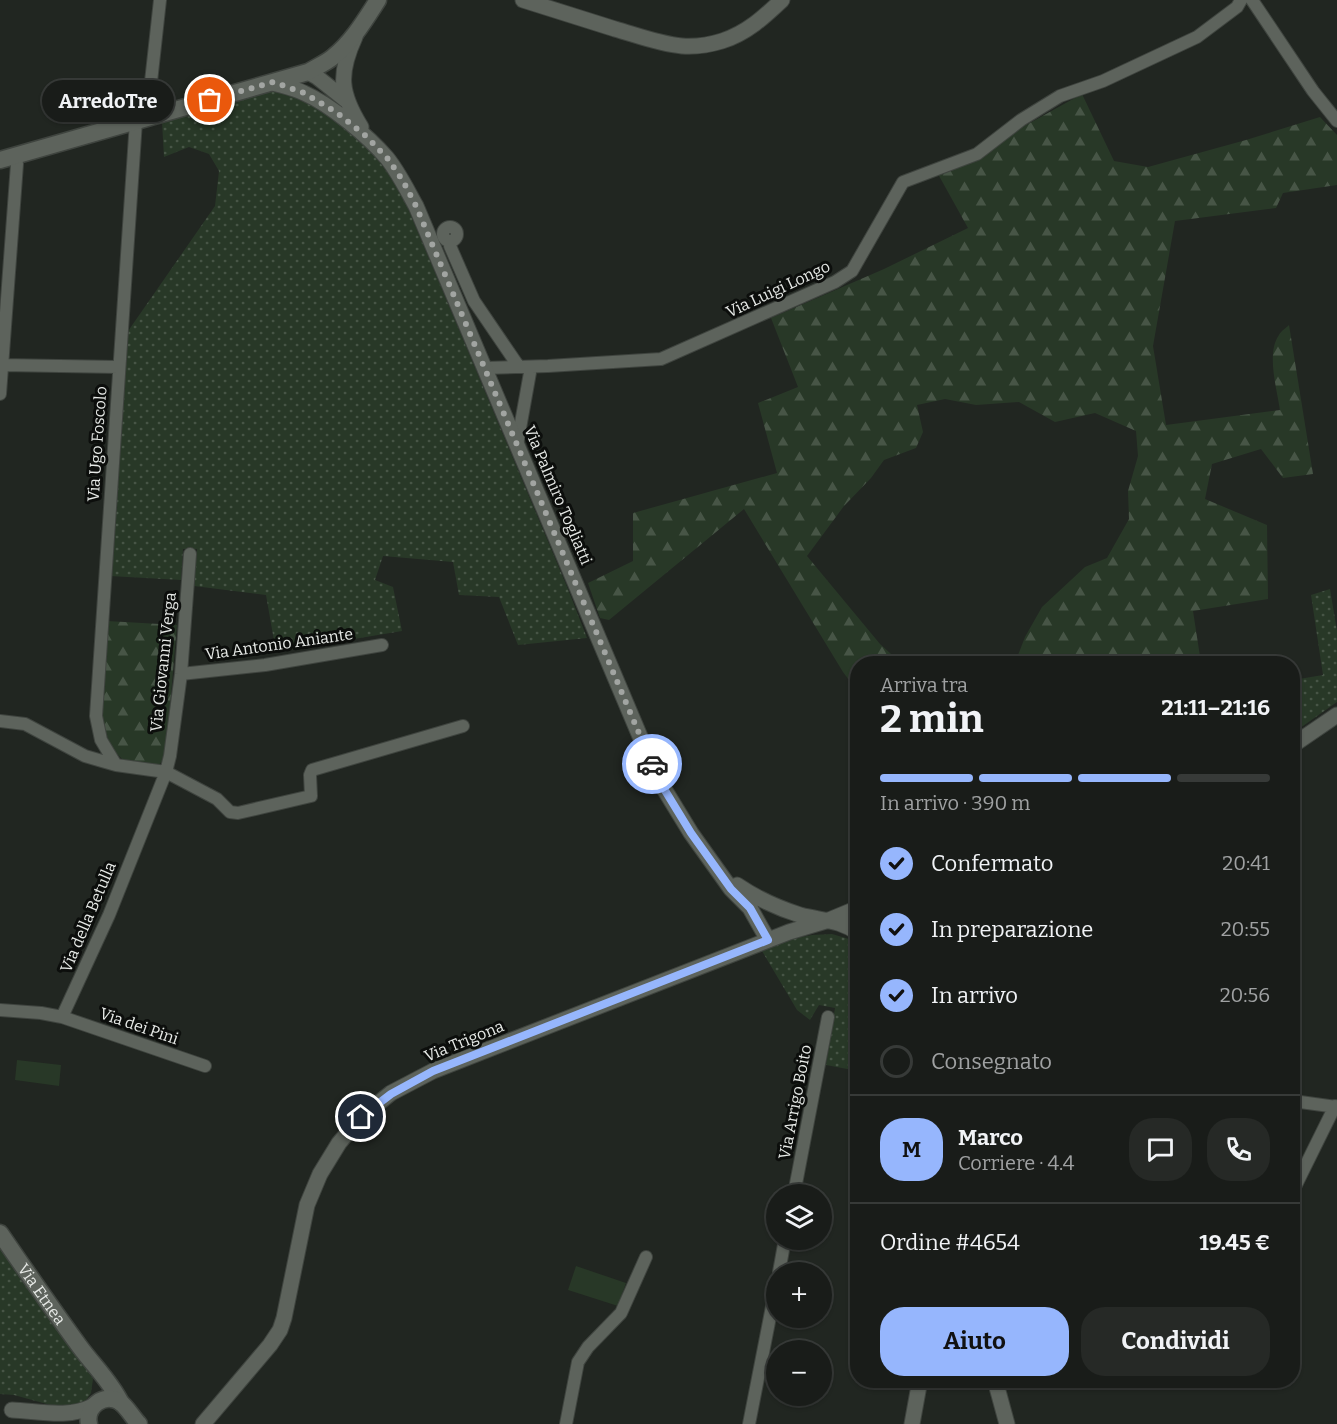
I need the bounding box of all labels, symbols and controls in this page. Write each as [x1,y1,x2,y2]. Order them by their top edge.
pin [184,74,235,125]
callout: ArredoTre [42,79,174,121]
icon: bag [193,83,226,116]
text: ArredoTre [58,89,158,113]
street label: Via Luigi Longo [723,257,833,321]
street label: Via Ugo Foscolo [83,386,111,502]
street label: Via Palmiro Togliatti [520,423,596,568]
street label: Via Giovanni Verga [146,591,180,733]
street label: Via Antonio Aniante [204,624,354,664]
text: Arriva tra [880,673,968,697]
text: 21:11–21:16 [1161,694,1270,721]
text: 2 min [880,696,984,742]
courier [622,734,682,794]
icon: car [636,748,669,781]
text: In arrivo · 390 m [880,791,1030,815]
icon: check [880,847,913,880]
text: Confermato [931,850,1053,877]
text: 20:41 [1222,851,1270,875]
street label: Via della Betulla [56,859,120,975]
icon: check [880,913,913,946]
text: In preparazione [931,916,1093,943]
text: 20:55 [1221,917,1270,941]
icon: check [880,979,913,1012]
text: In arrivo [931,982,1018,1009]
text: 20:56 [1220,983,1270,1007]
street label: Via dei Pini [97,1004,181,1048]
street label: Via Trigona [421,1016,507,1066]
street label: Via Arrigo Boito [775,1043,815,1161]
text: Consegnato [931,1048,1052,1075]
pin [335,1091,386,1142]
icon: home [344,1100,377,1133]
button: chat [1129,1118,1192,1181]
button: phone [1207,1118,1270,1181]
text: Marco [958,1124,1023,1151]
text: M [902,1136,921,1163]
text: Corriere · 4.4 [958,1151,1074,1175]
map controls [766,1184,832,1406]
button: layers [766,1184,832,1250]
text: Ordine #4654 [880,1229,1020,1256]
text: 19.45 € [1199,1229,1270,1256]
street label: Via Etnea [14,1260,70,1328]
button: + [766,1262,832,1328]
button: Aiuto [880,1307,1069,1376]
button: Condividi [1081,1307,1270,1376]
button: − [766,1340,832,1406]

